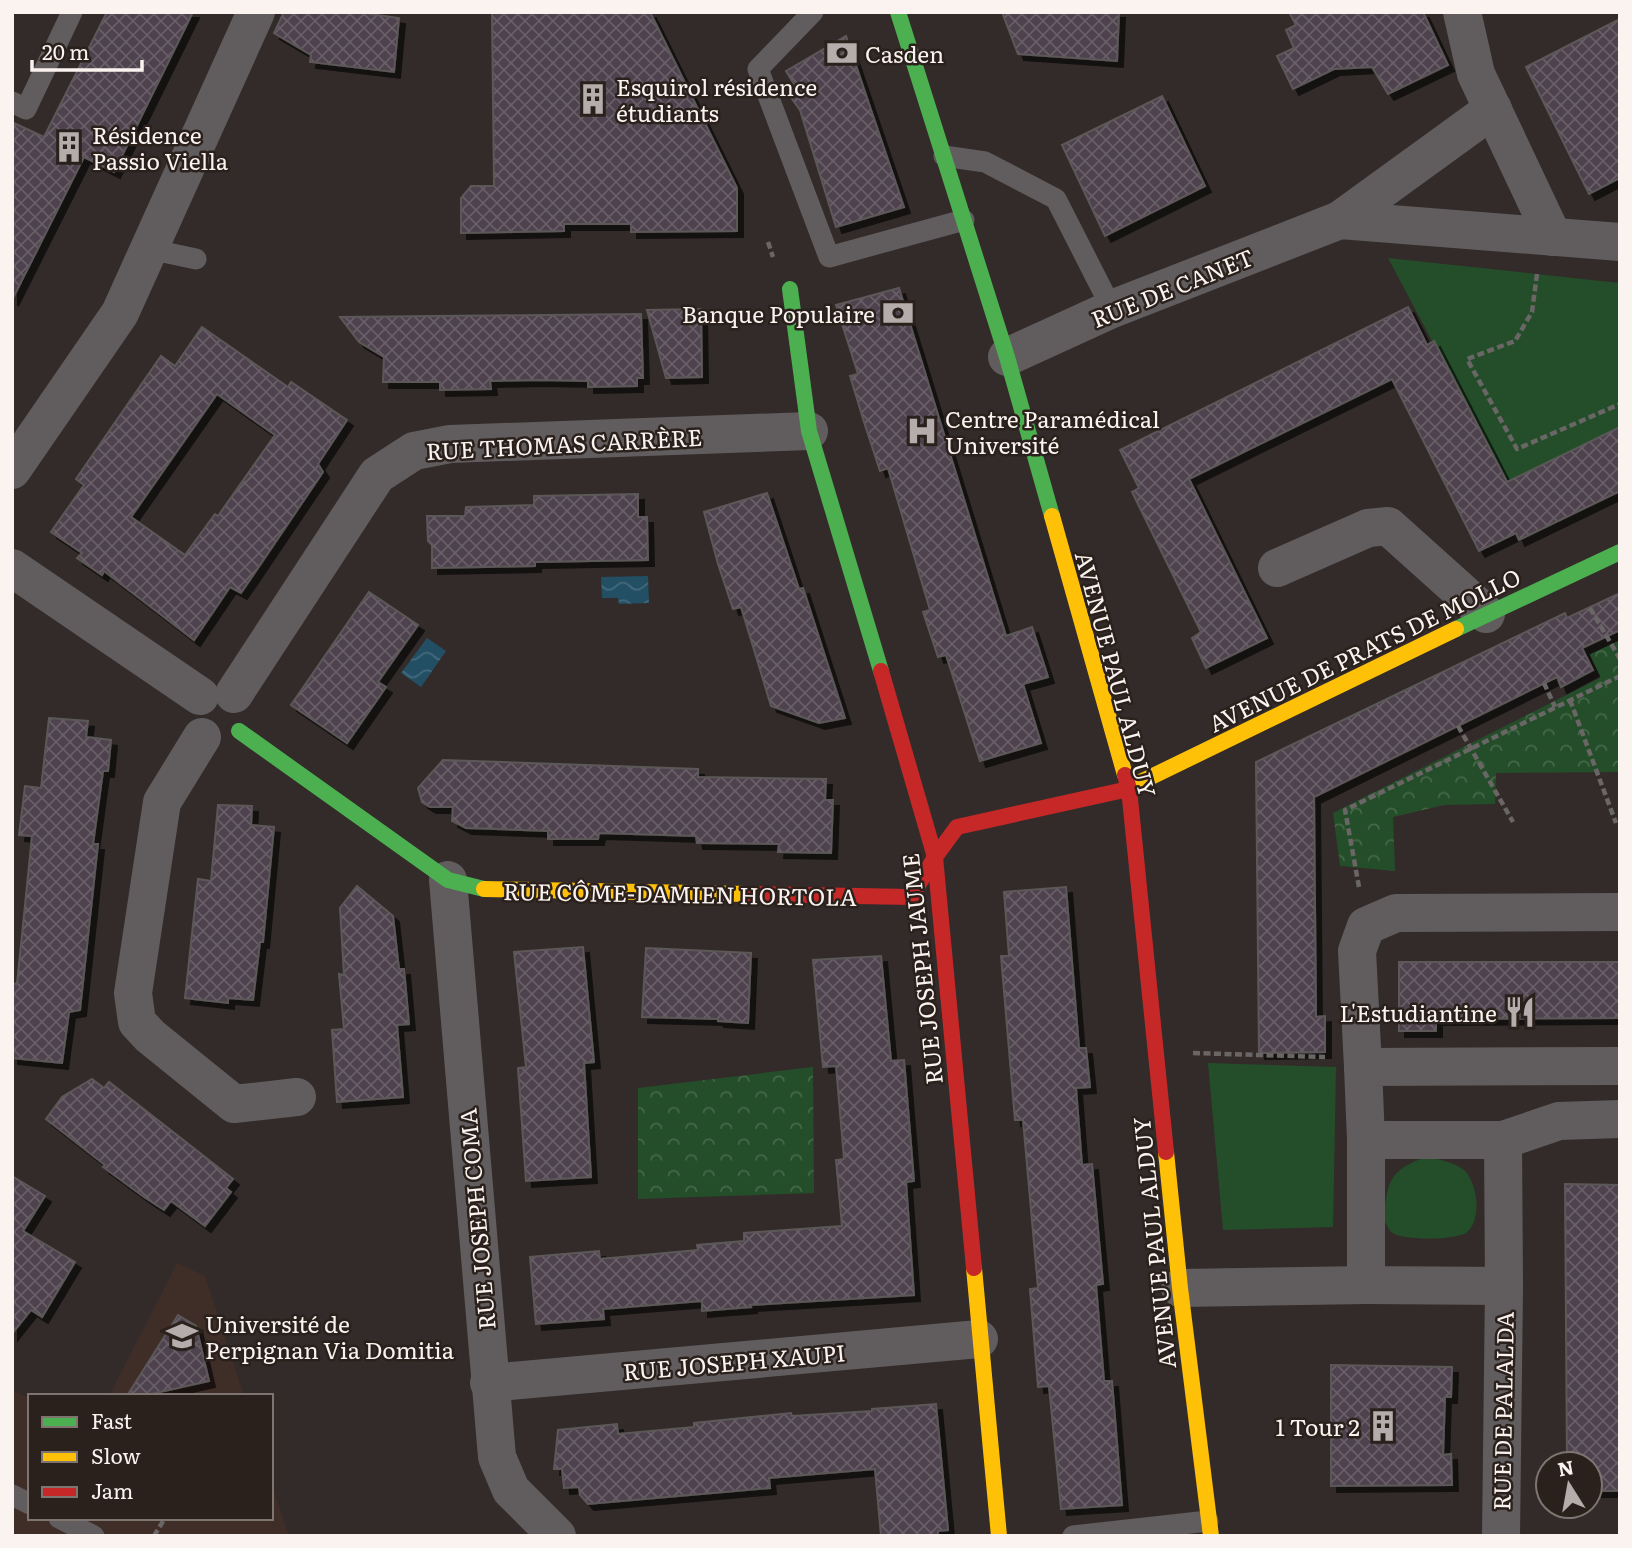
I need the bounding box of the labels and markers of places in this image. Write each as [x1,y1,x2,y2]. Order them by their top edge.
bank icon: Casden [825,36,859,70]
place label: Casden [865,36,944,70]
place label: Esquirol résidence étudiants [616,69,817,129]
building icon: Esquirol résidence étudiants [576,82,610,116]
place label: Résidence Passio Viella [92,117,229,177]
building icon: Résidence Passio Viella [52,130,86,164]
place label: Banque Populaire [682,296,875,330]
bank icon: Banque Populaire [881,296,915,330]
place label: Centre Paramédical Université [945,401,1160,461]
hospital icon: Centre Paramédical Université [905,414,939,448]
place label: L'Estudiantine [1340,995,1497,1029]
restaurant icon: L'Estudiantine [1503,995,1537,1029]
place label: Université de Perpignan Via Domitia [205,1306,455,1366]
school or university icon: Université de Perpignan Via Domitia [165,1319,199,1353]
place label: 1 Tour 2 [1276,1409,1360,1443]
building icon: 1 Tour 2 [1366,1409,1400,1443]

